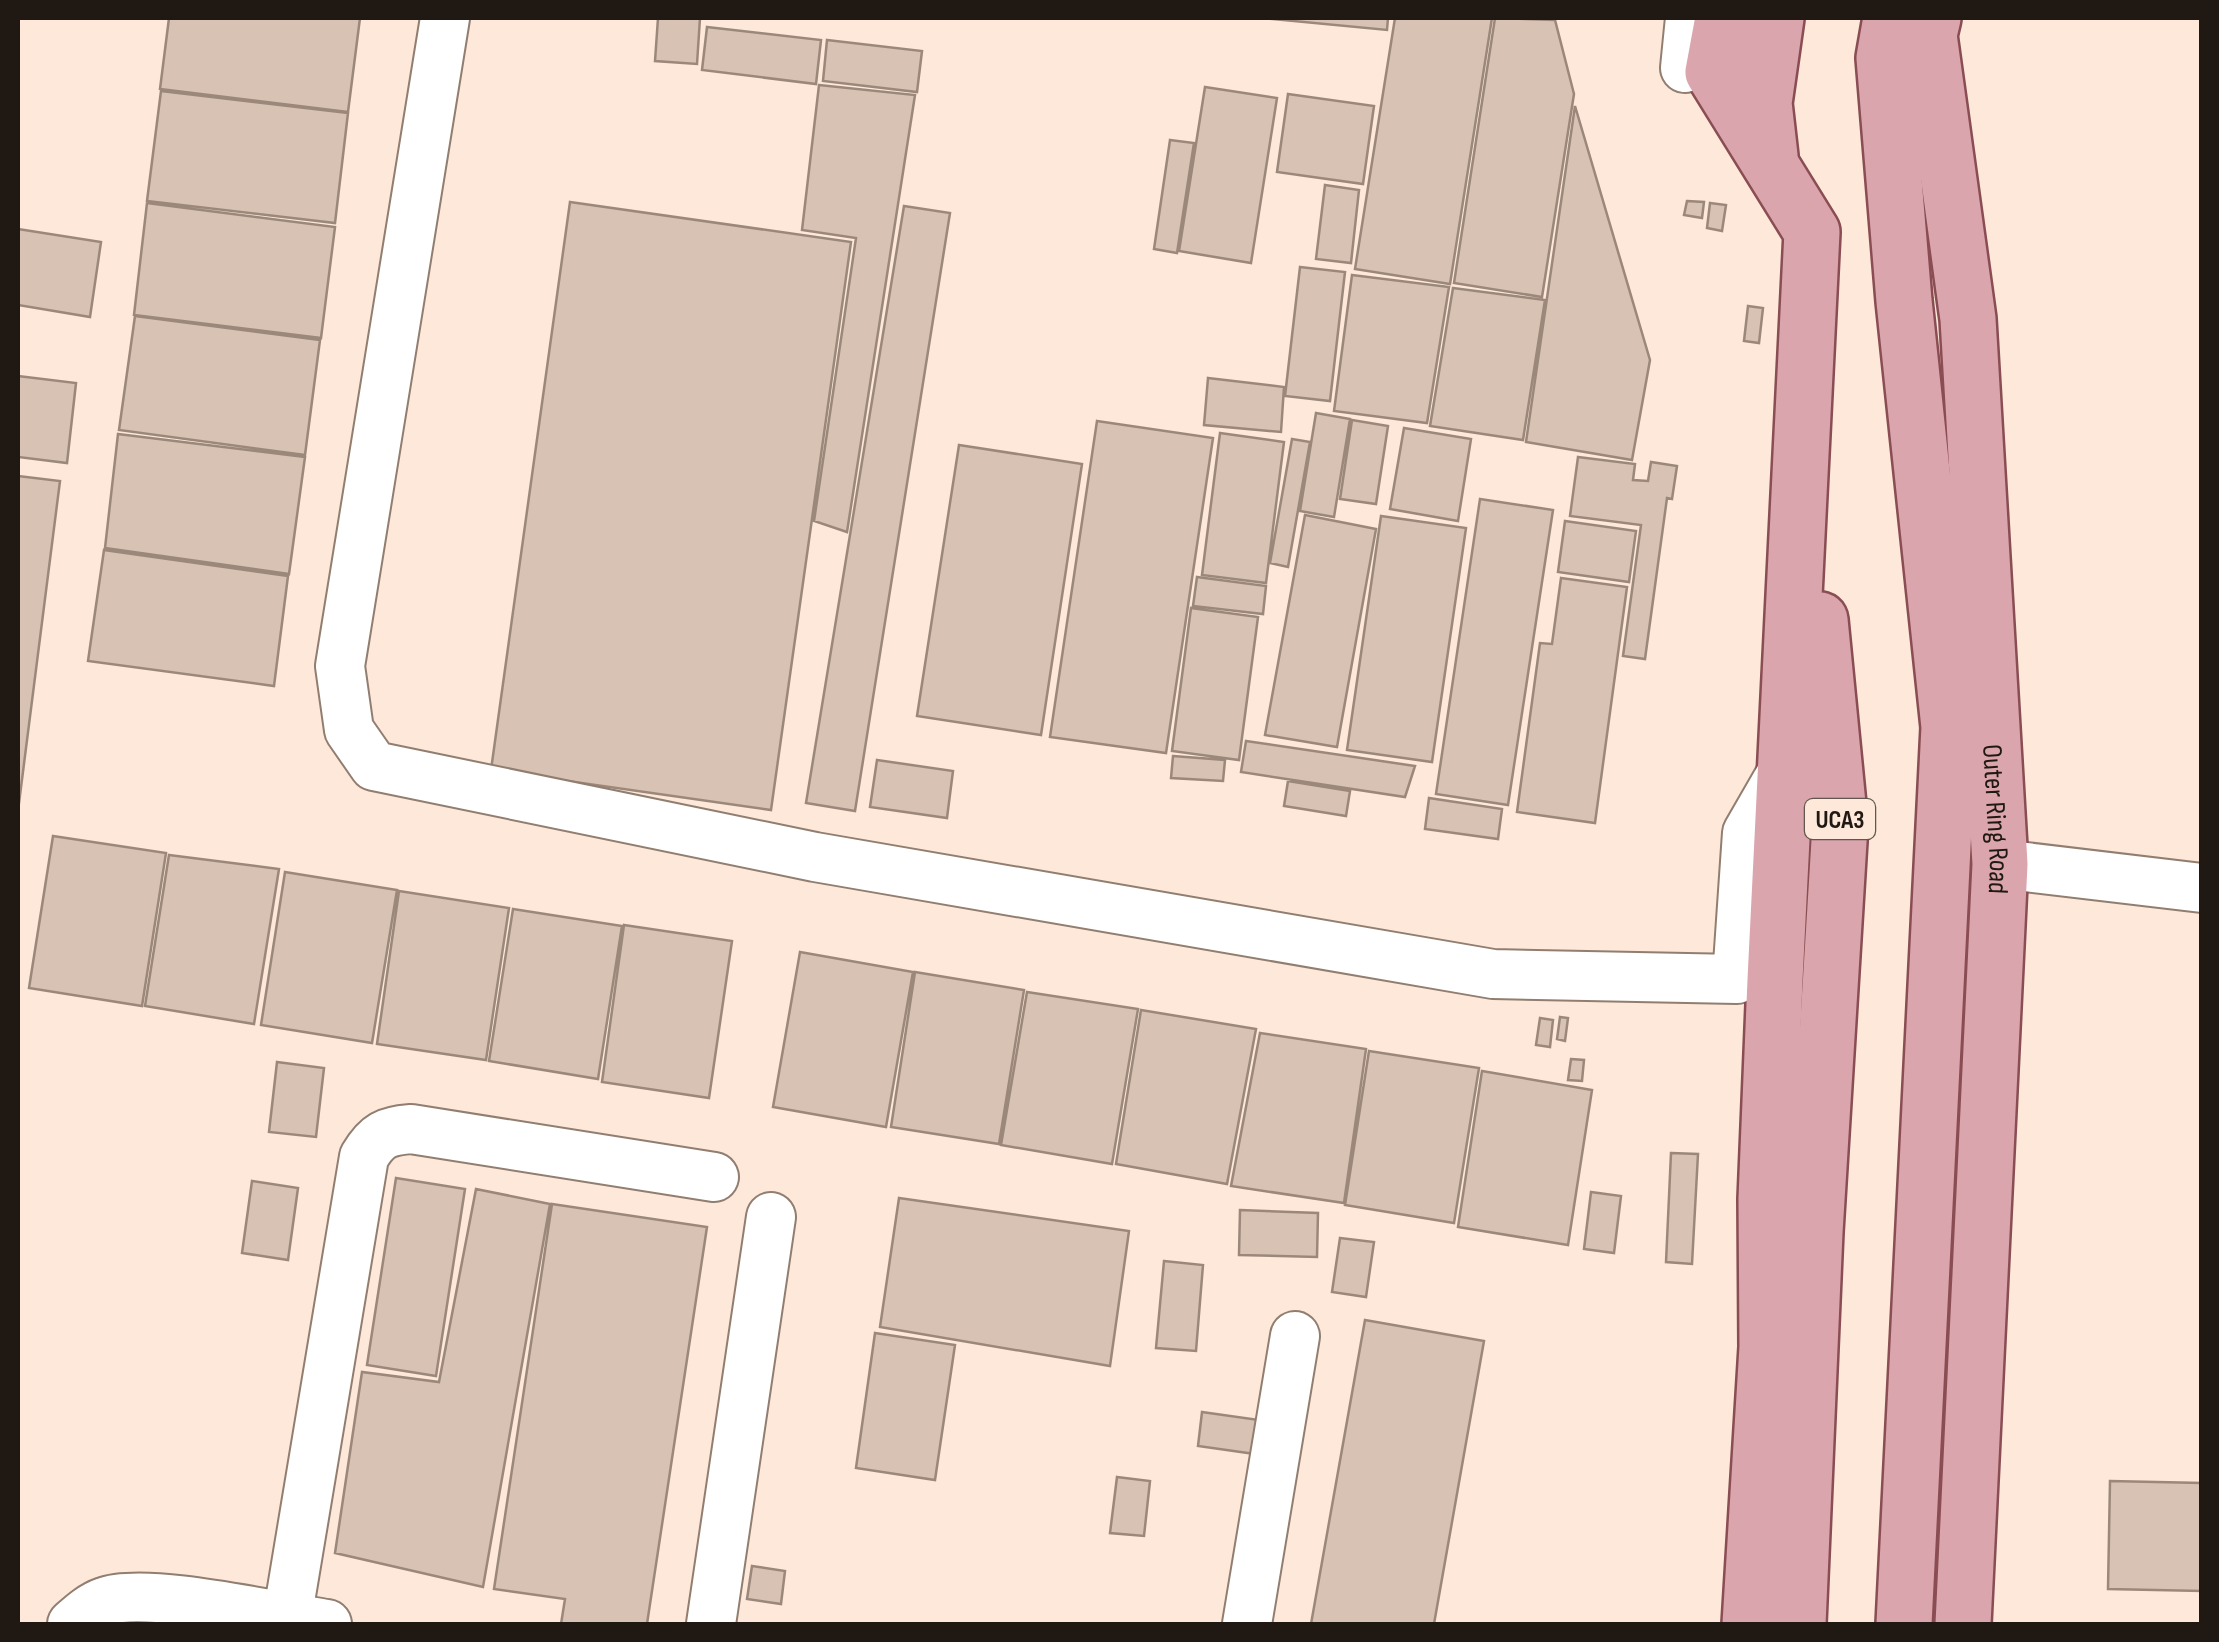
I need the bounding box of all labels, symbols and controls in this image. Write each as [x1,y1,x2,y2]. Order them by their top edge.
street label: Outer Ring Road [1975,743,2015,895]
road number: UCA3 [1805,799,1875,839]

